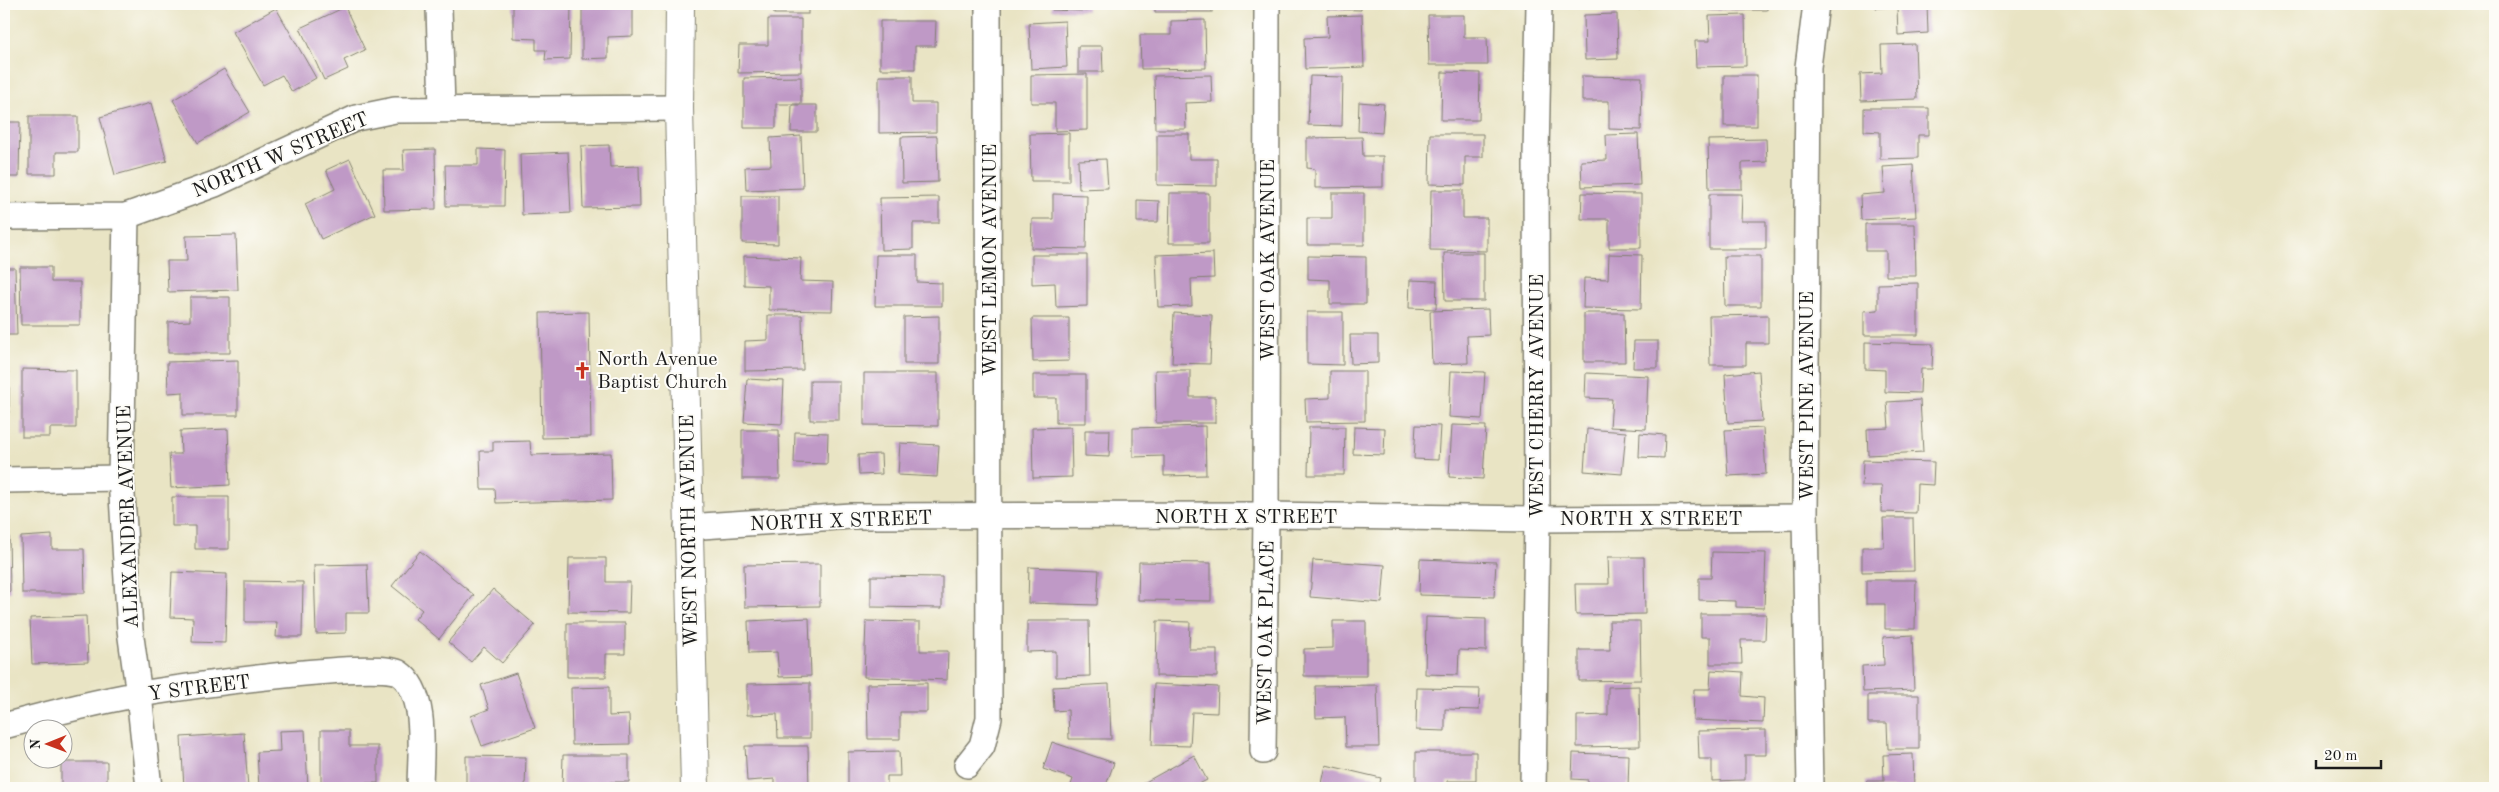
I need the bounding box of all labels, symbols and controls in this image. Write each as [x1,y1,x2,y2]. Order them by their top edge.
street label: NORTH W STREET [190,110,372,202]
street label: WEST LEMON AVENUE [981,144,1001,376]
street label: WEST OAK AVENUE [1259,159,1279,361]
street label: WEST CHERRY AVENUE [1528,274,1548,518]
street label: WEST PINE AVENUE [1798,291,1818,501]
place label: North Avenue Baptist Church [597,350,728,393]
church icon: North Avenue Baptist Church [573,360,593,380]
street label: ALEXANDER AVENUE [115,405,143,629]
street label: WEST NORTH AVENUE [678,414,702,648]
street label: NORTH X STREET [1155,508,1337,528]
street label: NORTH X STREET [749,509,933,535]
street label: NORTH X STREET [1560,510,1742,530]
street label: WEST OAK PLACE [1255,540,1279,726]
street label: Y STREET [147,673,252,705]
north arrow [22,720,72,770]
scale bar [2316,737,2382,769]
text: N [29,738,43,750]
text: 20 m [2324,749,2358,764]

